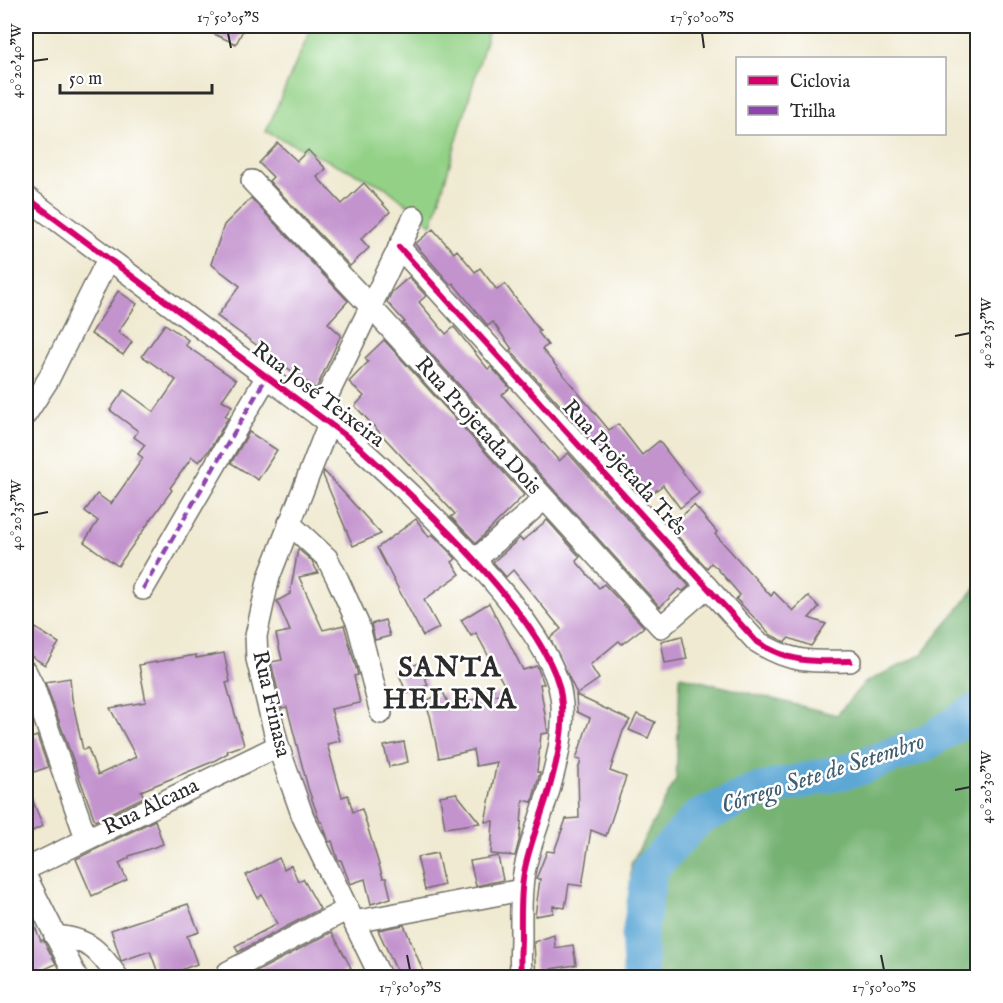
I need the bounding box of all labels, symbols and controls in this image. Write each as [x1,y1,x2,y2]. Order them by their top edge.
text: 17°50'05"S [197,8,259,27]
text: 17°50'00"S [670,8,734,27]
text: 40°20'40"W [7,23,26,98]
scale bar [60,57,212,95]
legend [736,57,946,135]
text: 50 m [69,68,102,91]
text: Ciclovia [790,71,850,94]
text: Trilha [790,101,836,124]
text: 40°20'35"W [977,297,996,368]
street label: Rua José Teixeira [246,336,390,454]
street label: Rua Projetada Dois [409,351,547,501]
street label: Rua Projetada Três [556,394,692,542]
text: 40°20'35"W [7,479,26,550]
street label: Rua Frinasa [245,648,297,760]
district label: SANTA HELENA [383,651,517,718]
water label: Córrego Sete de Setembro [717,726,929,822]
text: 40°20'30"W [977,750,996,823]
street label: Rua Alcana [98,772,204,842]
text: 17°50'05"S [379,978,441,997]
text: 17°50'00"S [852,978,916,997]

